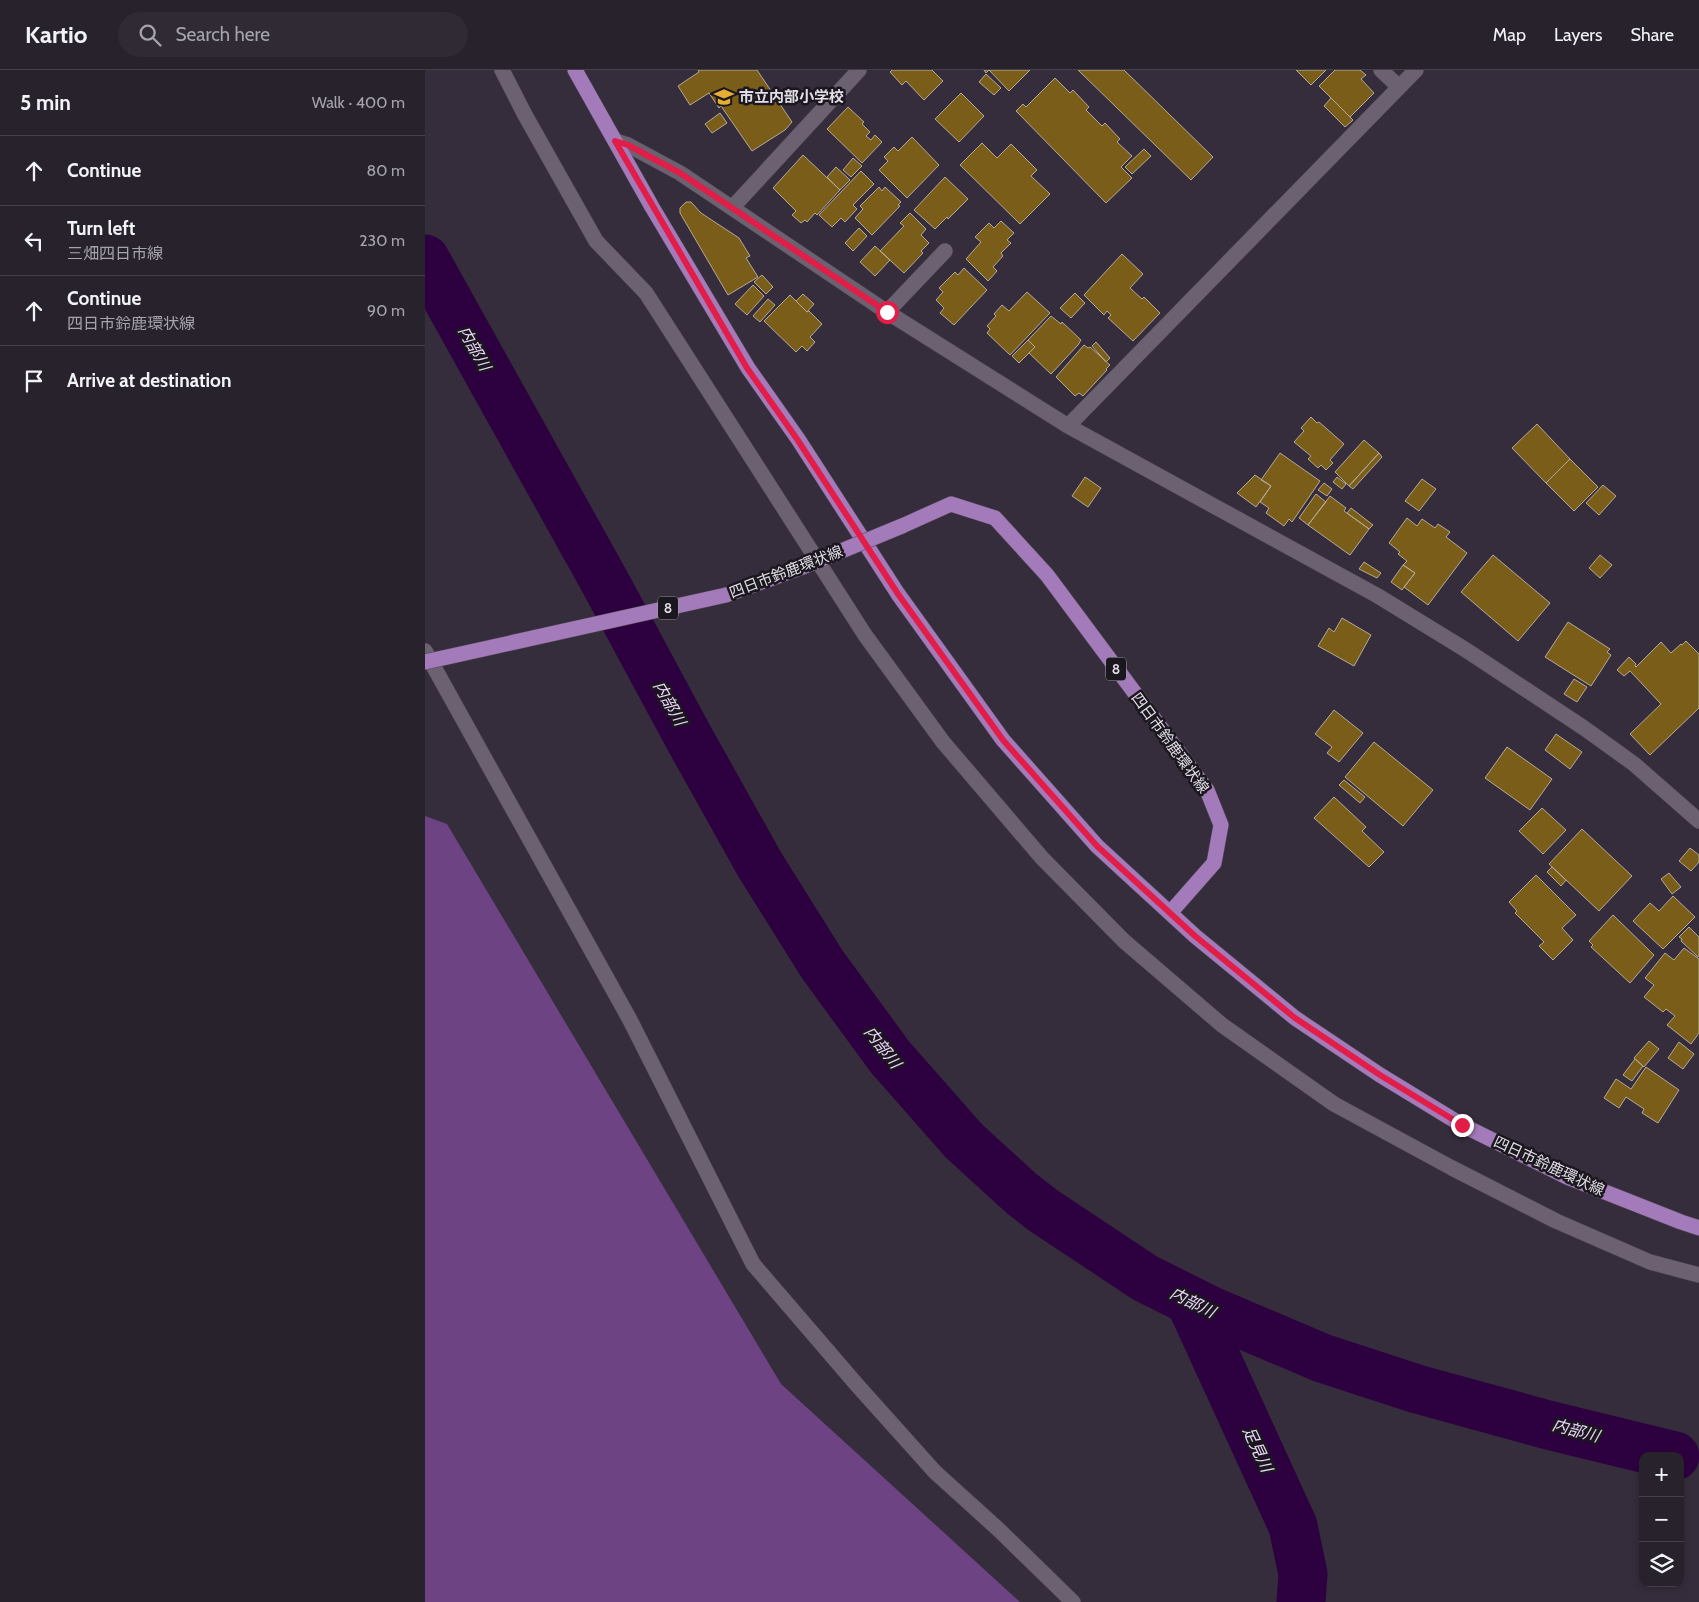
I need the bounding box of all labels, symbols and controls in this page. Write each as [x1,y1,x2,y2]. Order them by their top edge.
search box [118,12,468,57]
text: Kartio [25,20,88,49]
icon: search [136,21,164,49]
text: Search here [176,23,270,46]
text: Map [1493,24,1526,46]
text: Layers [1554,24,1603,46]
text: Share [1631,24,1674,46]
school or university icon: 市立内部小学校 [713,86,735,108]
place label: 市立内部小学校 [739,88,844,106]
text: 5 min [20,90,71,115]
text: Walk · 400 m [312,93,405,112]
icon: ahead [20,157,48,185]
text: Continue [67,159,141,182]
text: 80 m [367,161,405,180]
text: Turn left [67,217,135,240]
icon: left [20,227,48,255]
text: 230 m [359,231,405,250]
text: 三畑四日市線 [67,244,163,263]
text: Continue [67,287,141,310]
icon: ahead [20,297,48,325]
text: 90 m [367,301,405,320]
route start [876,301,899,324]
text: 四日市鈴鹿環状線 [67,314,195,333]
water label: 内部川 [455,323,495,376]
icon: arrive [20,367,48,395]
text: Arrive at destination [67,369,231,392]
street label: 四日市鈴鹿環状線 [727,542,845,602]
road number: 8 [658,596,678,620]
road number: 8 [1106,658,1126,680]
water label: 内部川 [650,678,690,731]
street label: 四日市鈴鹿環状線 [1127,689,1213,797]
water label: 内部川 [860,1023,906,1074]
route end [1451,1114,1474,1137]
street label: 四日市鈴鹿環状線 [1491,1132,1607,1200]
water label: 内部川 [1167,1283,1220,1322]
water label: 内部川 [1550,1415,1603,1446]
water label: 足見川 [1239,1423,1277,1477]
map controls [1639,1452,1684,1587]
button: + [1639,1452,1684,1497]
button: − [1639,1497,1684,1542]
button: layers [1639,1542,1684,1587]

